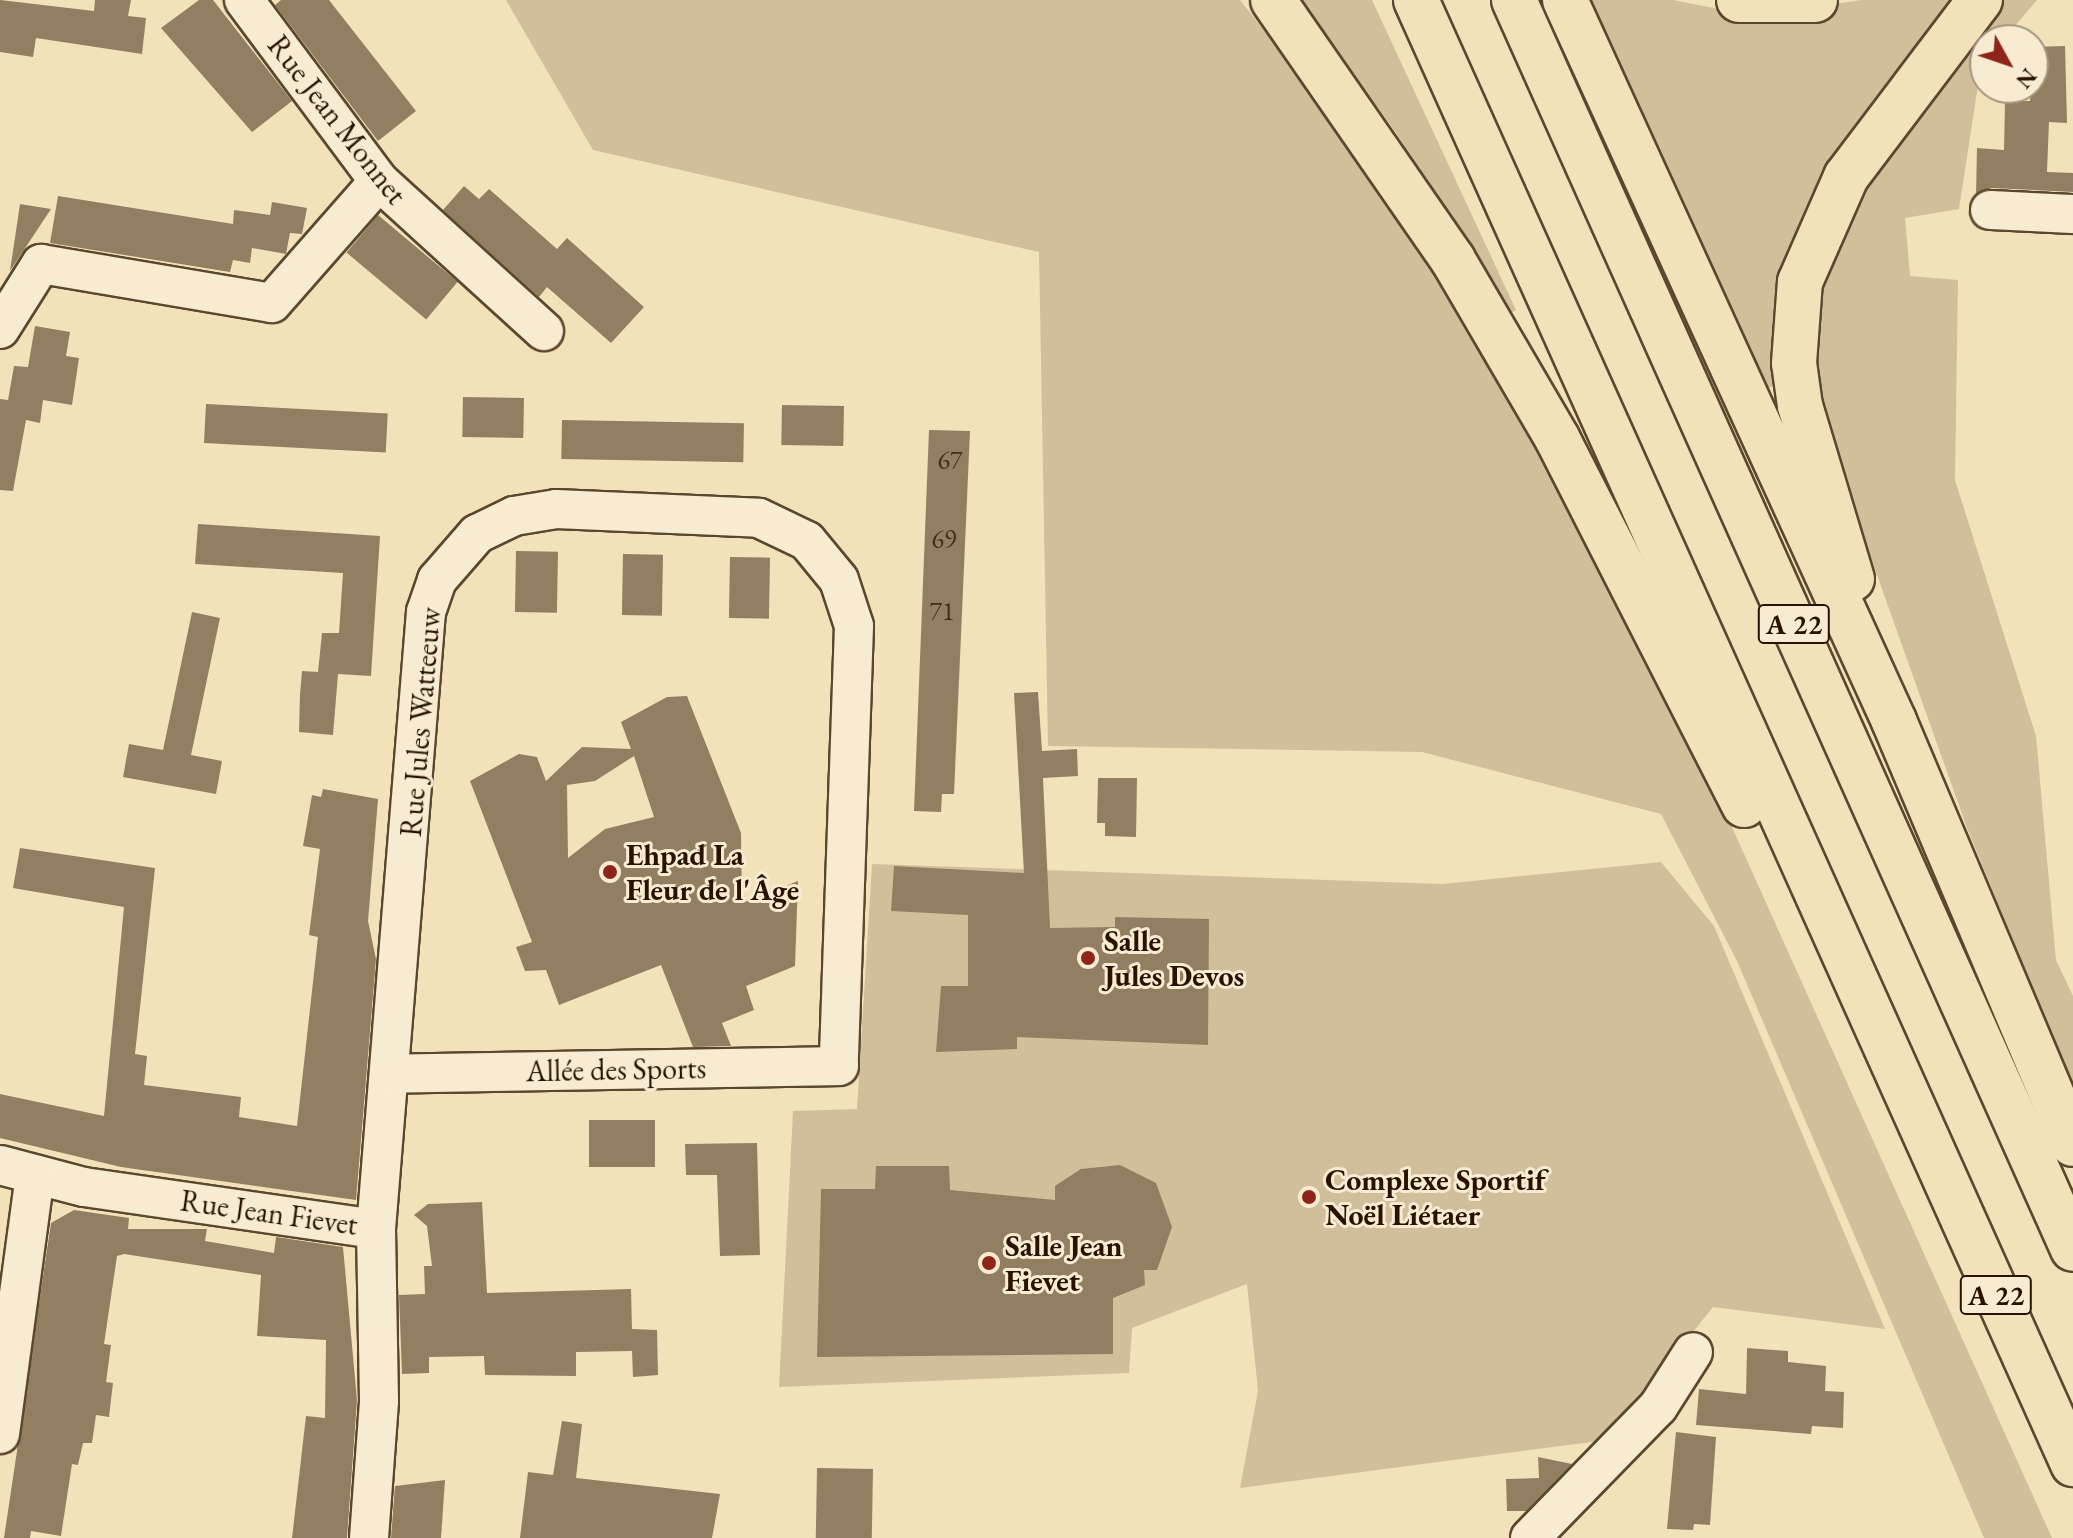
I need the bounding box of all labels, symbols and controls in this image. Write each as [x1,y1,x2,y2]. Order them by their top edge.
north arrow [1969,24,2049,104]
street label: Rue Jean Monnet [260,28,414,212]
text: N [2009,62,2043,95]
house number: 67 [938,445,962,477]
house number: 69 [932,524,956,556]
house number: 71 [930,596,954,628]
road number: A 22 [1756,600,1832,648]
street label: Rue Jules Watteeuw [393,606,449,838]
place label: Ehpad La Fleur de l'Âge [626,837,799,908]
marker: Ehpad La Fleur de l'Âge [601,863,619,881]
place label: Salle Jules Devos [1104,923,1244,994]
marker: Salle Jules Devos [1079,949,1097,967]
street label: Allée des Sports [526,1050,706,1090]
place label: Complexe Sportif Noël Liétaer [1325,1162,1546,1232]
street label: Rue Jean Fievet [178,1183,360,1243]
marker: Complexe Sportif Noël Liétaer [1300,1188,1318,1206]
place label: Salle Jean Fievet [1005,1228,1123,1298]
marker: Salle Jean Fievet [980,1254,998,1272]
road number: A 22 [1958,1271,2034,1319]

